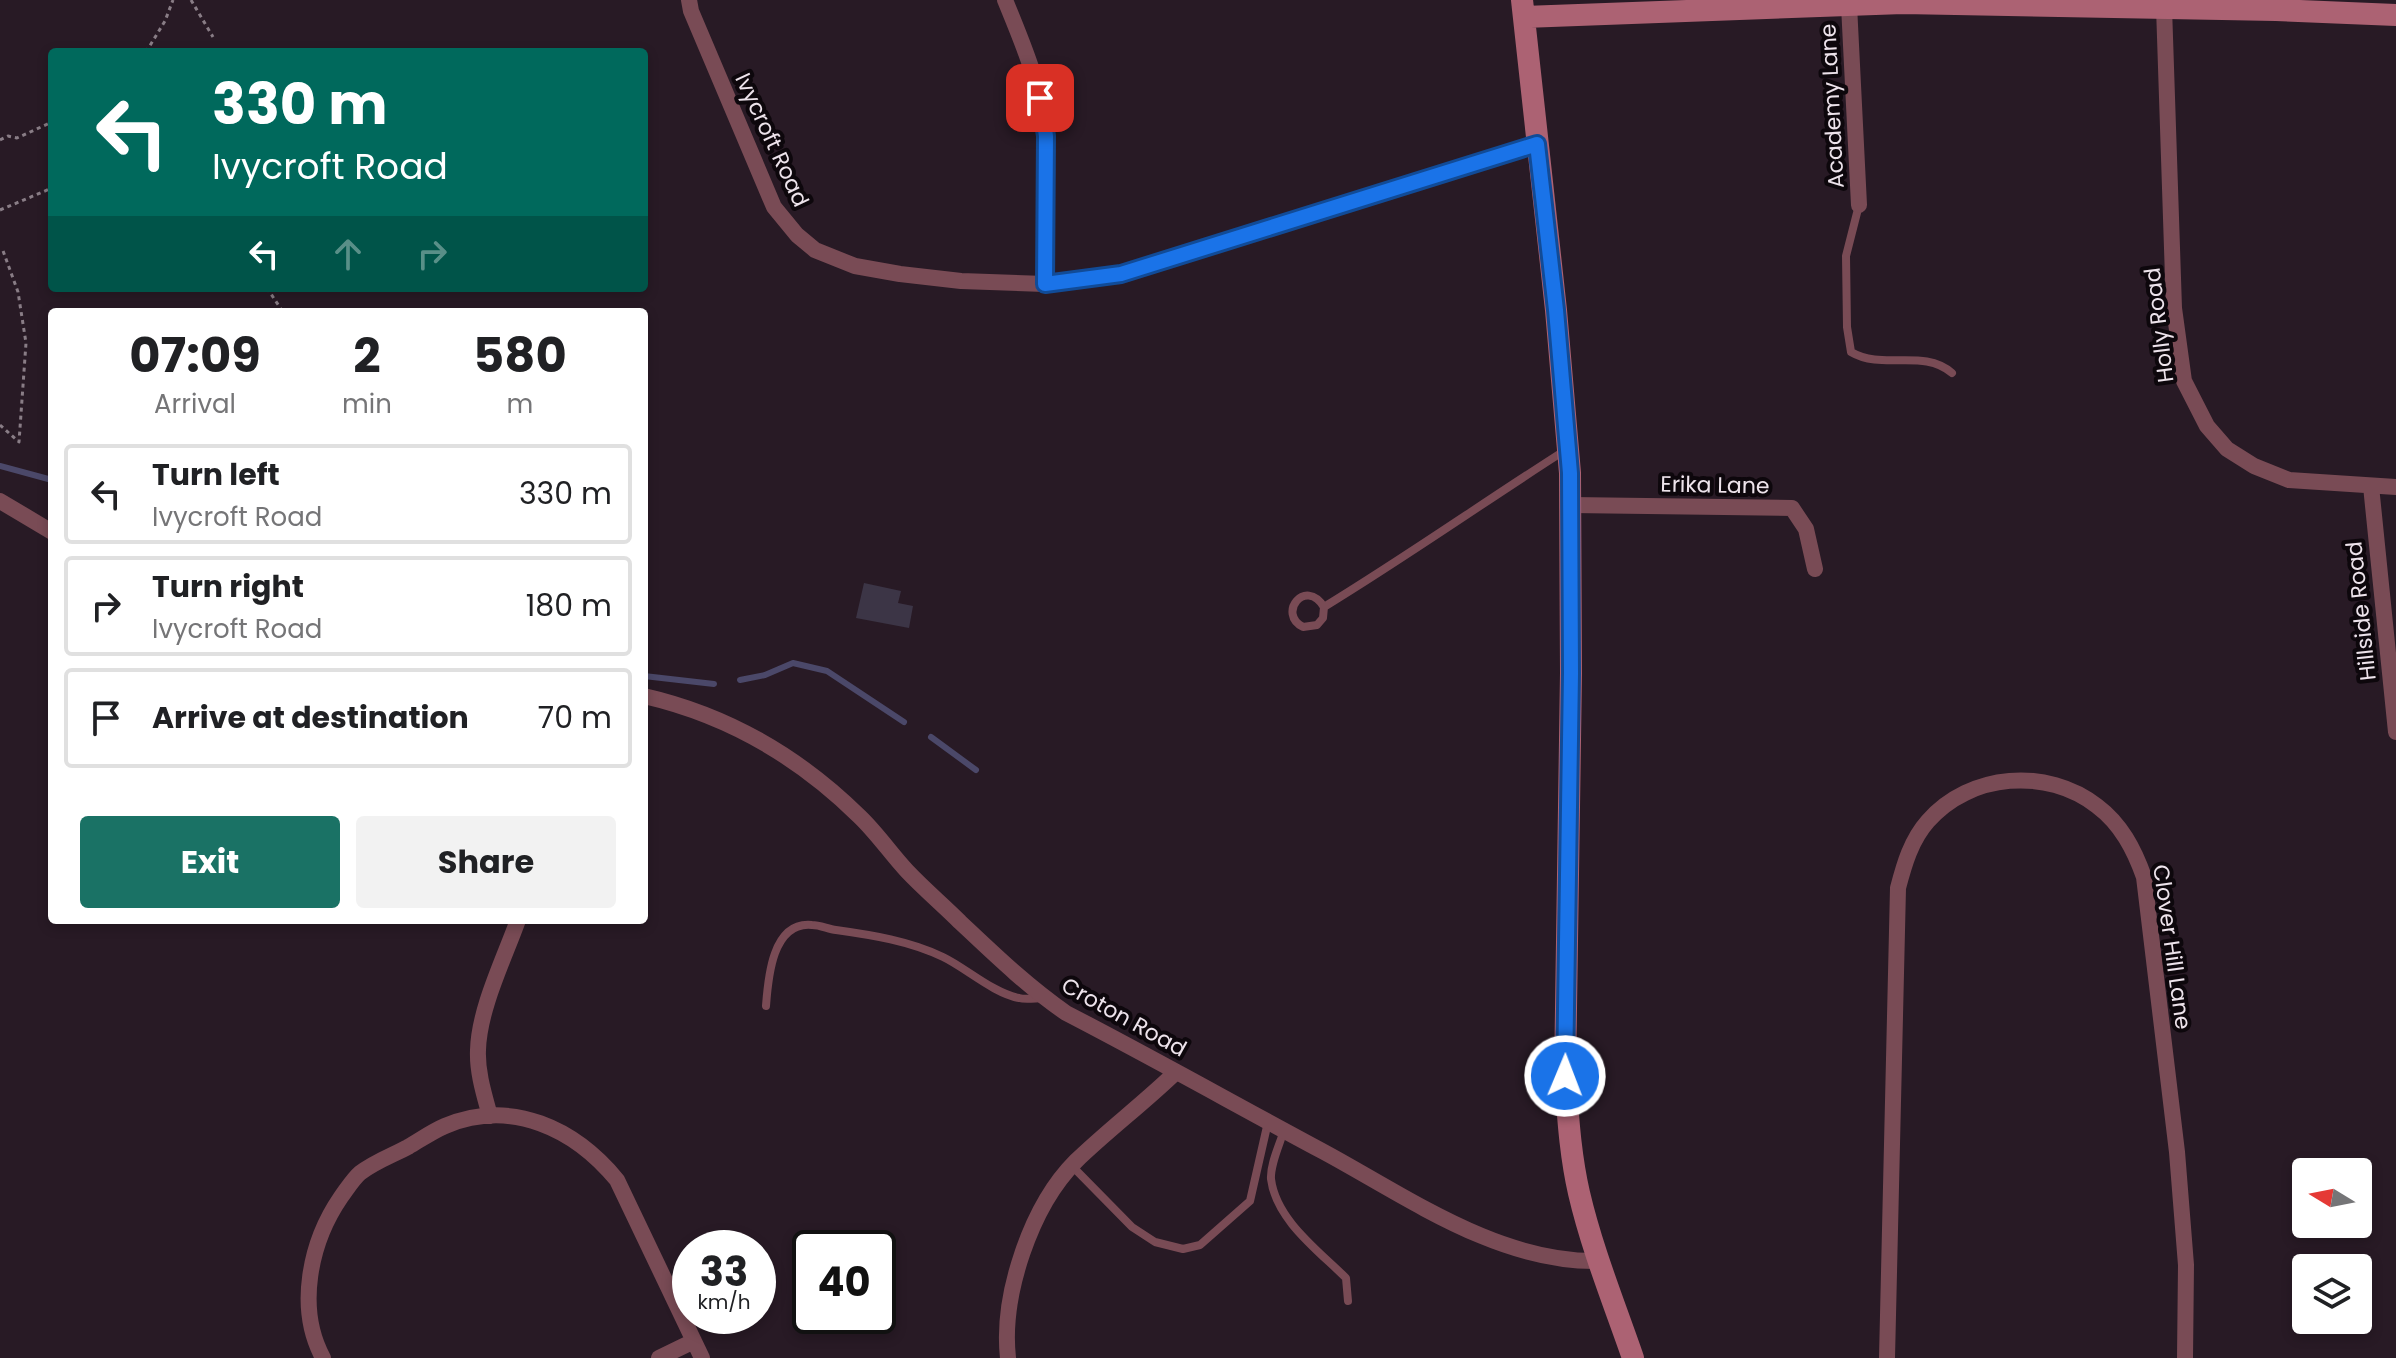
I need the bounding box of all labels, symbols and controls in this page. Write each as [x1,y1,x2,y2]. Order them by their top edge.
street label: Academy Lane [1812,23,1852,189]
pin [1006,64,1074,132]
text: 330 m [212,65,387,144]
street label: Ivycroft Road [728,68,816,212]
icon: arrive [1018,76,1062,120]
icon: left [80,80,184,184]
text: Ivycroft Road [212,141,448,192]
icon: left [242,232,286,276]
icon: ahead [326,232,370,276]
icon: right [410,232,454,276]
street label: Holly Road [2137,266,2181,384]
text: 07:09 [129,322,261,389]
text: 2 [353,322,381,389]
text: 580 [473,322,567,389]
text: Arrival [154,386,236,422]
text: min [342,386,392,422]
text: m [507,386,533,422]
text: Turn left [152,453,280,496]
street label: Erika Lane [1660,469,1770,501]
icon: left [84,472,128,516]
text: 330 m [519,472,612,515]
text: Ivycroft Road [152,499,322,535]
street label: Hillside Road [2338,540,2384,682]
text: Turn right [152,565,304,608]
icon: right [84,584,128,628]
text: 180 m [526,584,612,627]
text: Ivycroft Road [152,611,322,647]
icon: arrive [84,696,128,740]
text: Arrive at destination [152,696,469,739]
text: 70 m [538,696,612,739]
button: Exit [80,816,340,908]
button: Share [356,816,616,908]
street label: Clover Hill Lane [2145,863,2199,1031]
street label: Croton Road [1056,970,1192,1064]
position arrow [1523,1034,1607,1118]
north arrow [2292,1158,2372,1238]
map controls [2292,1158,2372,1334]
speed limit sign: 40 [792,1230,896,1334]
text: 33 [700,1244,748,1300]
button: layers [2292,1254,2372,1334]
text: km/h [697,1288,751,1316]

